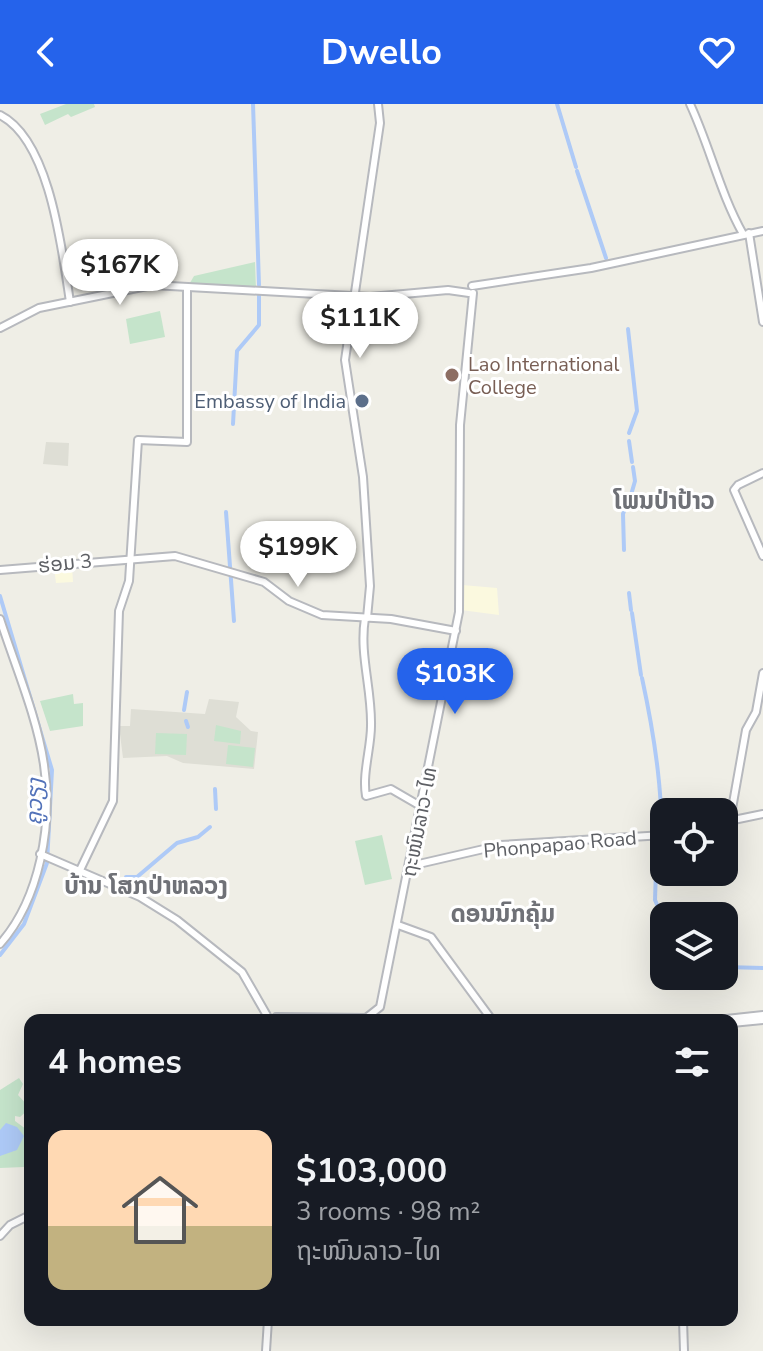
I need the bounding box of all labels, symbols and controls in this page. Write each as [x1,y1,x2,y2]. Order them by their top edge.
text: Dwello [321,28,442,77]
icon: back [24,30,68,74]
icon: heart [695,30,739,74]
pin: $167K [64,239,176,307]
text: $167K [80,247,160,282]
pin: $111K [304,292,416,360]
text: $111K [320,300,400,335]
place label: Lao International College [468,351,620,401]
marker: Lao International College [443,366,461,384]
place label: Embassy of India [194,388,346,415]
marker: Embassy of India [353,392,371,410]
district label: ໂພນປ່າປ້າວ [612,485,715,517]
pin: $199K [242,521,354,589]
text: $199K [258,529,338,564]
street label: ຮ່ອມ 3 [37,547,93,580]
pin: $103K [399,648,511,716]
text: $103K [415,656,495,691]
street label: ຖະໜົນລາວ-ໄທ [396,765,443,879]
water label: ຄູວຽງ [19,777,51,826]
map controls [650,798,738,990]
button: locate [650,798,738,886]
street label: Phonpapao Road [482,824,638,865]
district label: ບ້ານ ໂສກປ່າຫລວງ [64,870,228,902]
district label: ດອນນົກຄຸ້ມ [451,898,555,930]
button: layers [650,902,738,990]
text: 4 homes [48,1039,182,1085]
icon: filters [670,1040,714,1084]
text: $103,000 [296,1148,447,1194]
icon: home [112,1162,208,1258]
text: 3 rooms · 98 m² [296,1194,480,1229]
text: ຖະໜົນລາວ-ໄທ [296,1234,441,1269]

